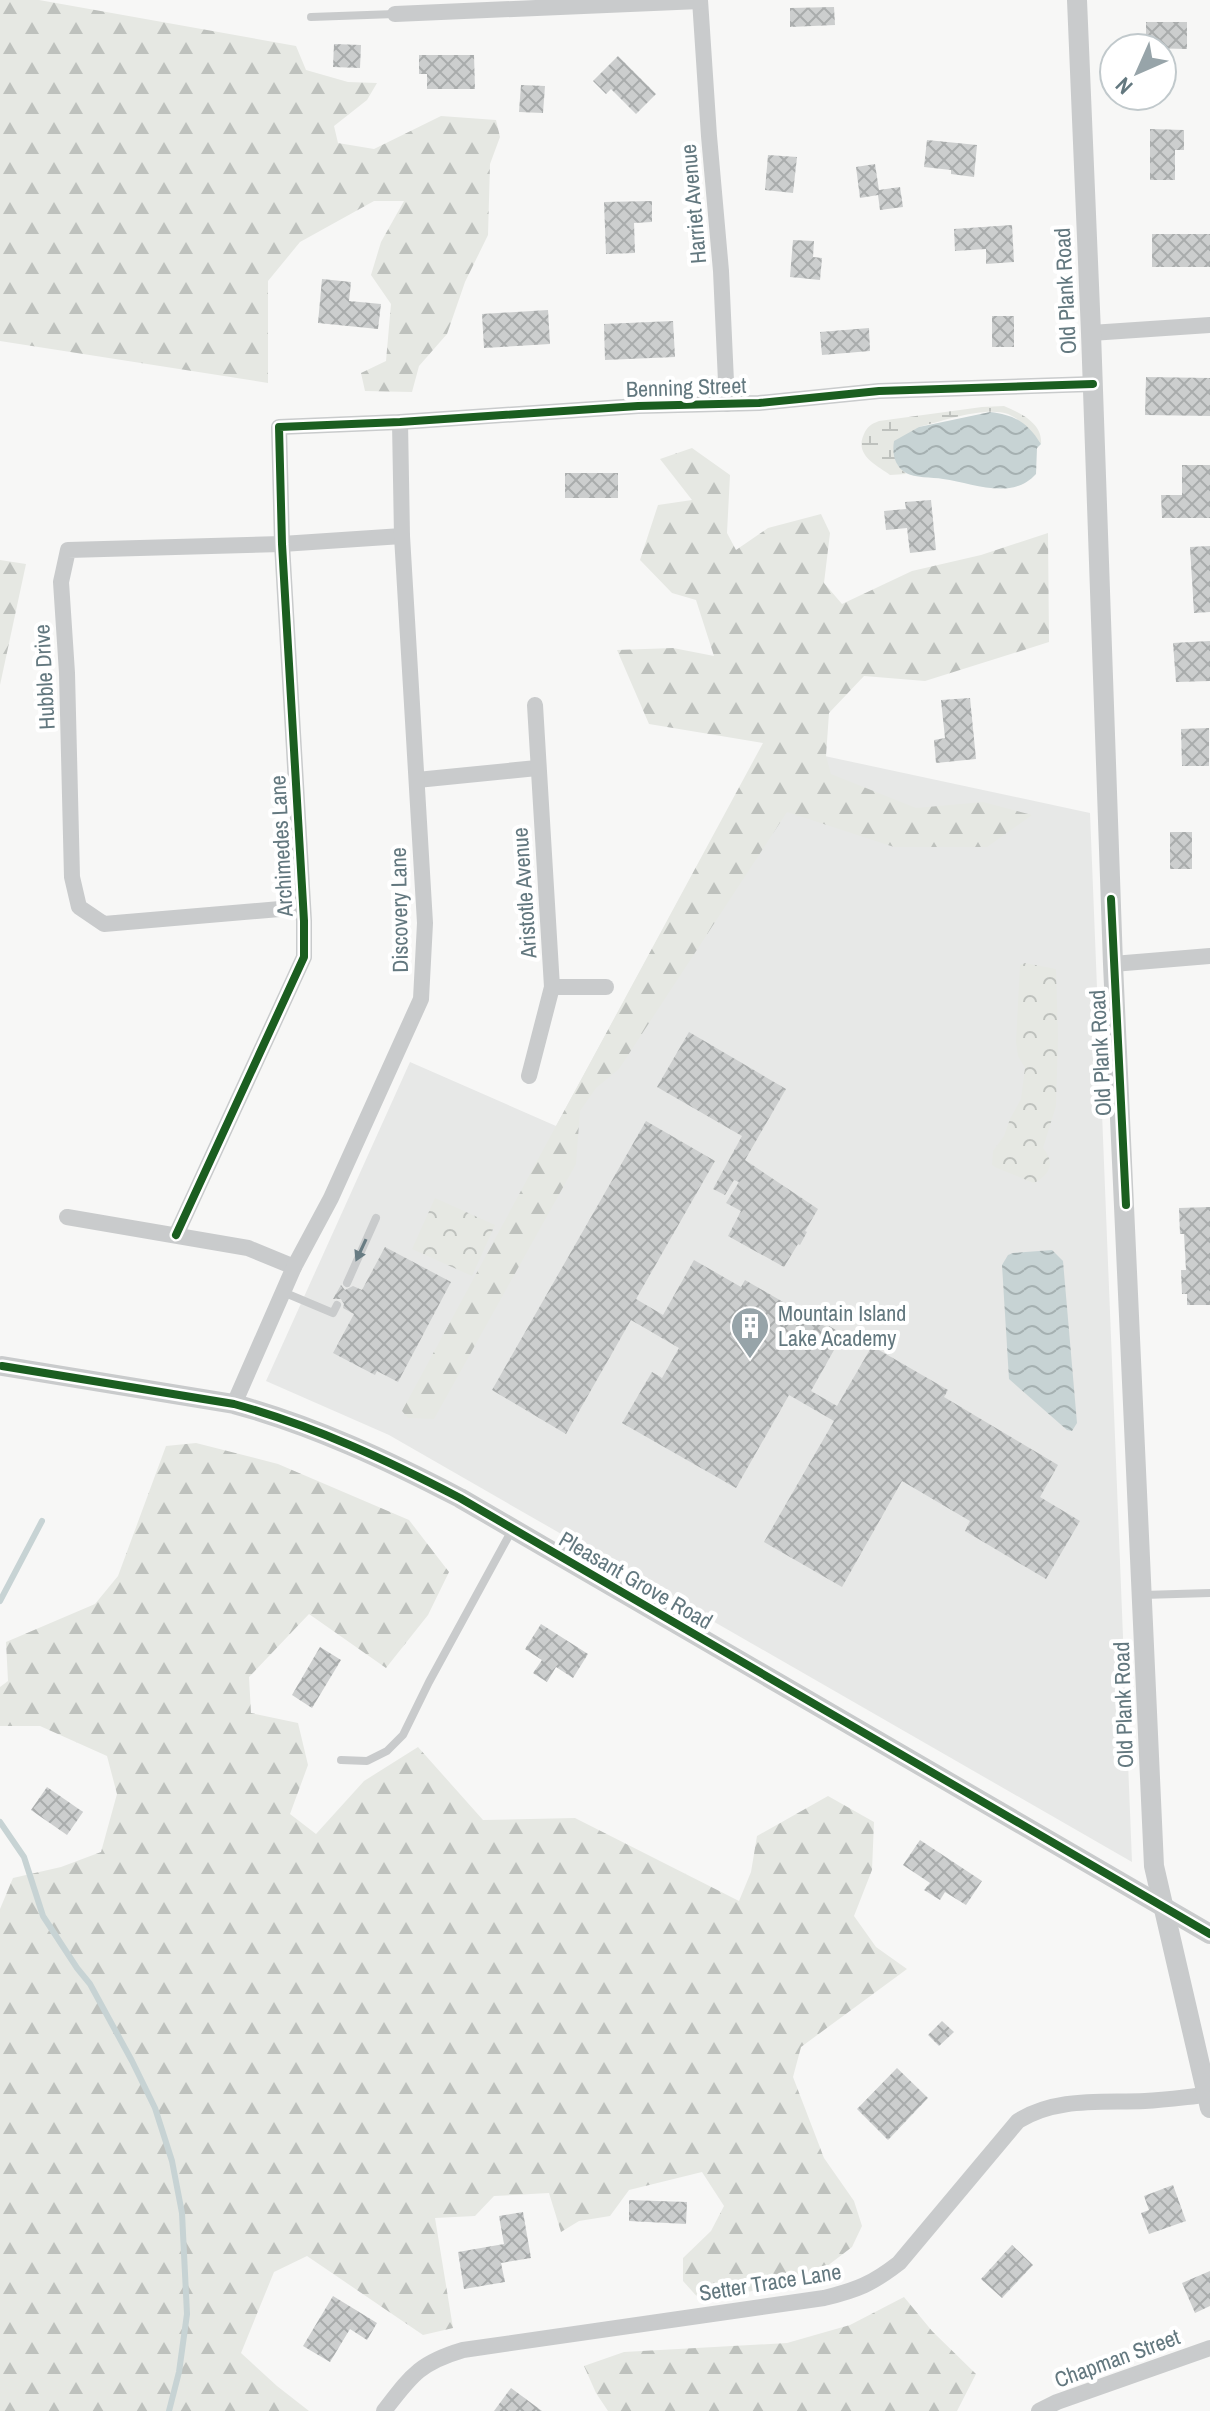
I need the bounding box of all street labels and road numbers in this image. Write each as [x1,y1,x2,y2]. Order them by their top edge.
street label: Harriet Avenue [673,143,713,265]
street label: Old Plank Road [1047,227,1083,355]
street label: Benning Street [625,370,747,404]
street label: Hubble Drive [26,624,62,730]
street label: Archimedes Lane [262,775,300,918]
street label: Aristotle Avenue [504,827,544,960]
street label: Discovery Lane [383,847,415,973]
street label: Old Plank Road [1082,989,1118,1117]
street label: Pleasant Grove Road [554,1524,718,1636]
street label: Old Plank Road [1106,1641,1140,1769]
street label: Setter Trace Lane [697,2256,843,2308]
street label: Chapman Street [1050,2321,1184,2395]

